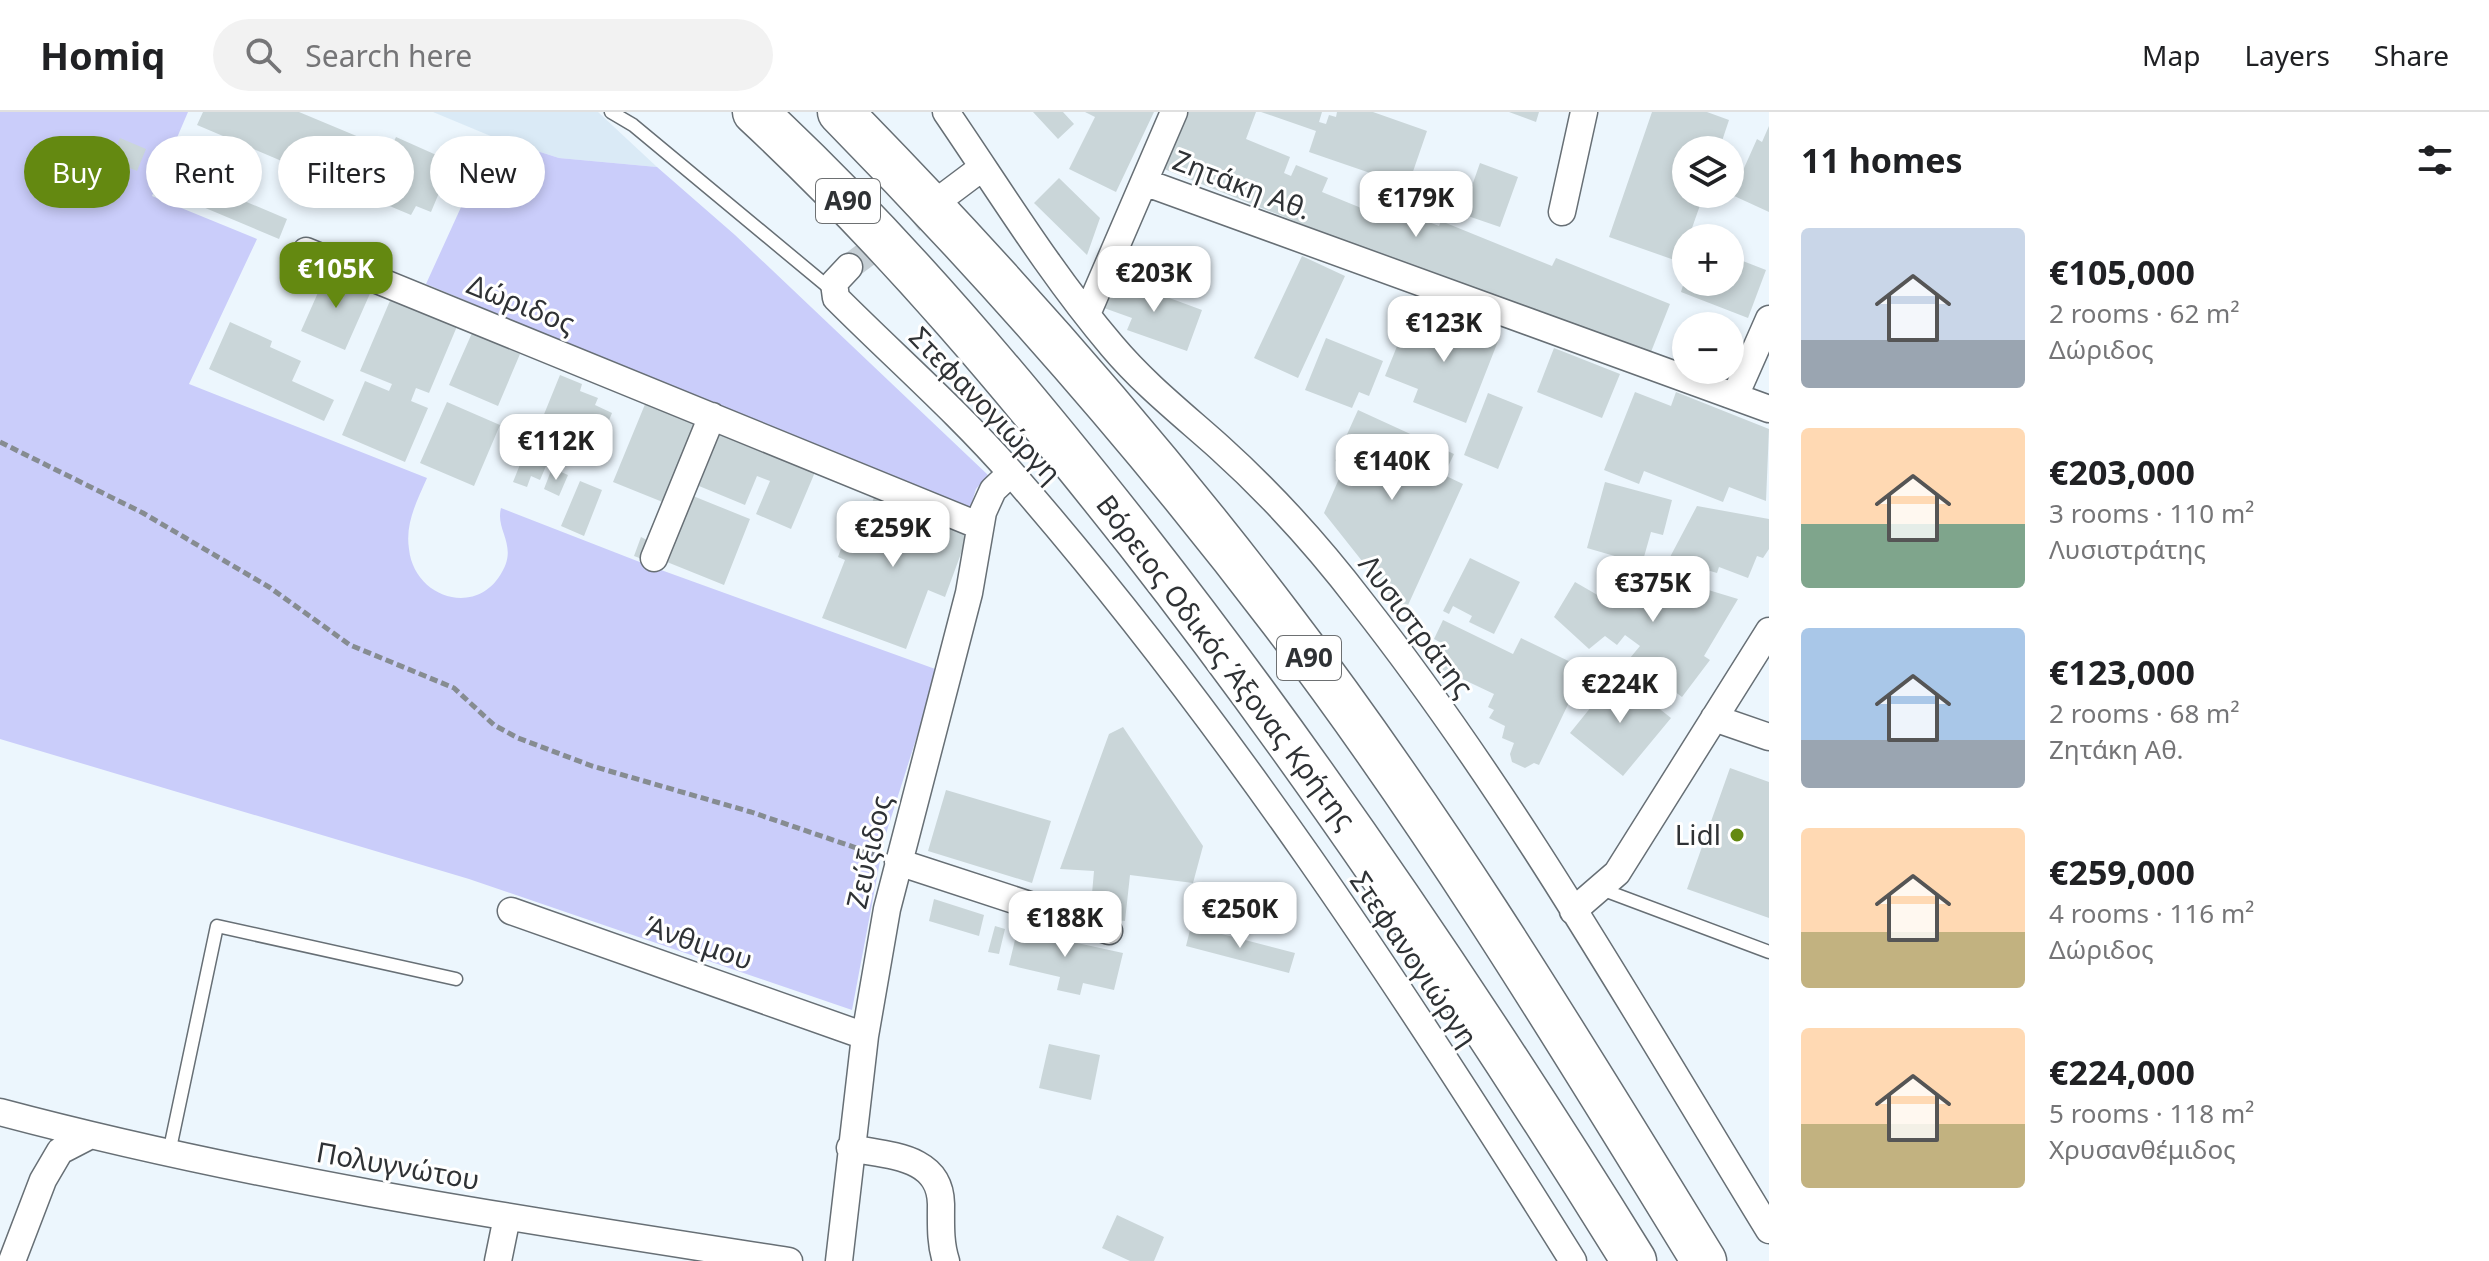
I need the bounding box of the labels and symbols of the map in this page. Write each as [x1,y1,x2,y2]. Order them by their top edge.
street label: Ζητάκη Αθ. [1168,140,1317,228]
pin: €179K [1360,171,1472,239]
road number: Α90 [816,179,880,223]
pin: €105K [280,242,392,310]
pin: €203K [1098,246,1210,314]
street label: Δώριδος [462,264,581,342]
pin: €123K [1388,296,1500,364]
street label: Στεφανογιώργη [901,318,1070,491]
pin: €112K [500,414,612,482]
pin: €140K [1336,434,1448,502]
street label: Βόρειος Οδικός Άξονας Κρήτης [1088,486,1365,836]
pin: €259K [837,501,949,569]
street label: Λυσιστράτης [1351,546,1483,704]
pin: €375K [1597,556,1709,624]
road number: Α90 [1277,636,1341,680]
pin: €224K [1564,657,1676,725]
street label: Ζεύξιδος [837,791,899,912]
place label: Lidl [1675,815,1721,853]
marker: Lidl [1728,826,1746,844]
street label: Στεφανογιώργη [1342,863,1487,1053]
pin: €250K [1184,882,1296,950]
pin: €188K [1009,891,1121,959]
street label: Άνθιμου [641,906,758,978]
street label: Πολυγνώτου [314,1132,483,1198]

